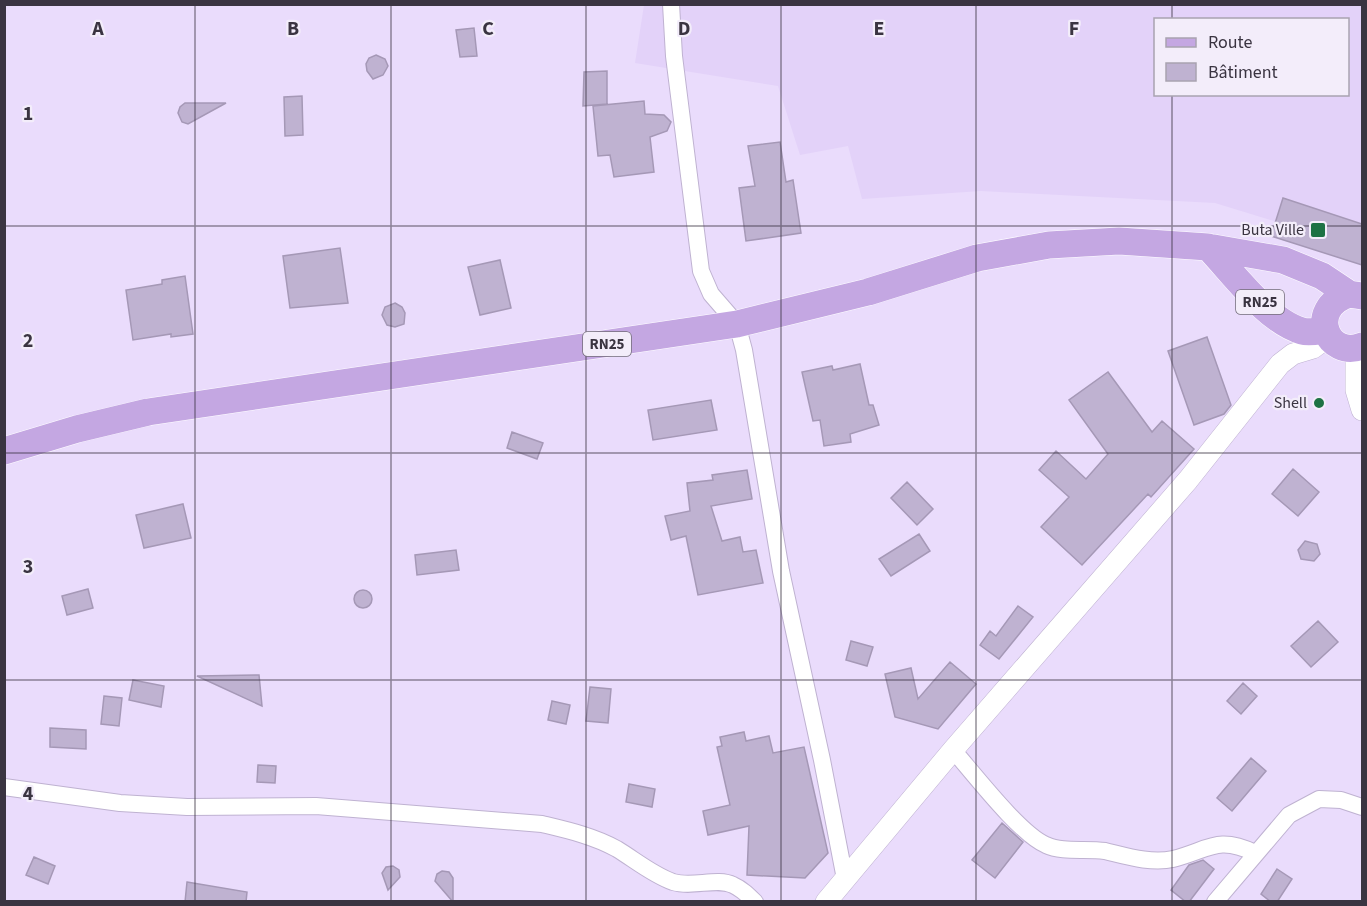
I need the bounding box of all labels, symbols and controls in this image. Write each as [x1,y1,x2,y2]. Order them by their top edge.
text: A [91,15,104,43]
text: B [287,15,299,43]
text: C [482,15,494,43]
text: D [678,15,690,43]
text: E [874,15,884,43]
text: F [1069,15,1079,43]
legend [1154,18,1349,96]
text: Route [1208,30,1252,55]
text: Bâtiment [1208,60,1278,85]
text: 1 [23,100,33,128]
place label: Buta Ville [1241,219,1304,241]
marker: Buta Ville [1309,221,1327,239]
road number: RN25 [1236,290,1284,314]
text: 2 [23,327,33,355]
road number: RN25 [583,332,631,356]
place label: Shell [1274,392,1307,414]
marker: Shell [1312,396,1326,410]
text: 3 [23,553,33,581]
text: 4 [23,780,34,808]

